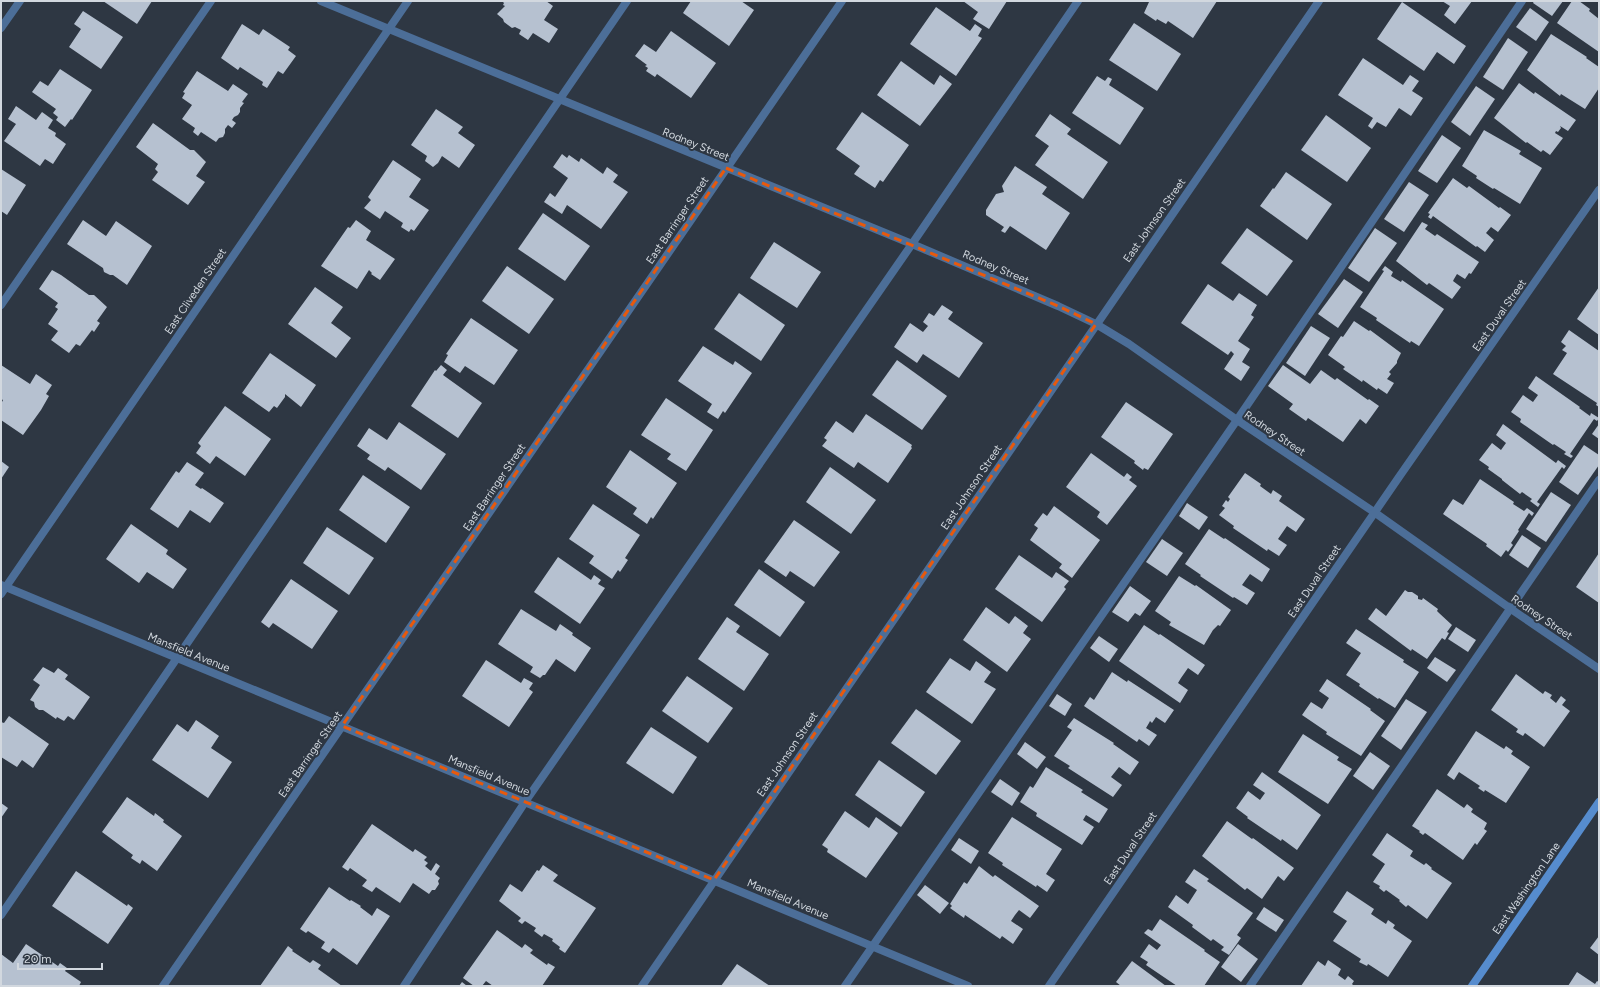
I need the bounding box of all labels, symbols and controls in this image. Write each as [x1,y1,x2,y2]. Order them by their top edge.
street label: Rodney Street [660,125,731,164]
street label: East Barringer Street [643,174,711,266]
street label: East Johnson Street [1121,176,1188,265]
street label: East Cliveden Street [162,246,229,337]
street label: Rodney Street [961,248,1031,287]
street label: East Duval Street [1470,277,1529,354]
street label: Rodney Street [1242,408,1308,459]
street label: East Barringer Street [460,441,528,533]
street label: East Johnson Street [938,442,1005,532]
street label: East Duval Street [1285,542,1344,620]
street label: Rodney Street [1509,592,1575,643]
street label: Mansfield Avenue [146,630,232,675]
street label: East Barringer Street [276,709,345,800]
street label: East Johnson Street [754,709,821,799]
street label: Mansfield Avenue [446,752,532,799]
street label: East Duval Street [1101,809,1160,887]
street label: East Washington Lane [1490,840,1563,937]
street label: Mansfield Avenue [745,876,831,923]
scale bar [18,945,102,971]
text: 20 m [24,952,52,966]

